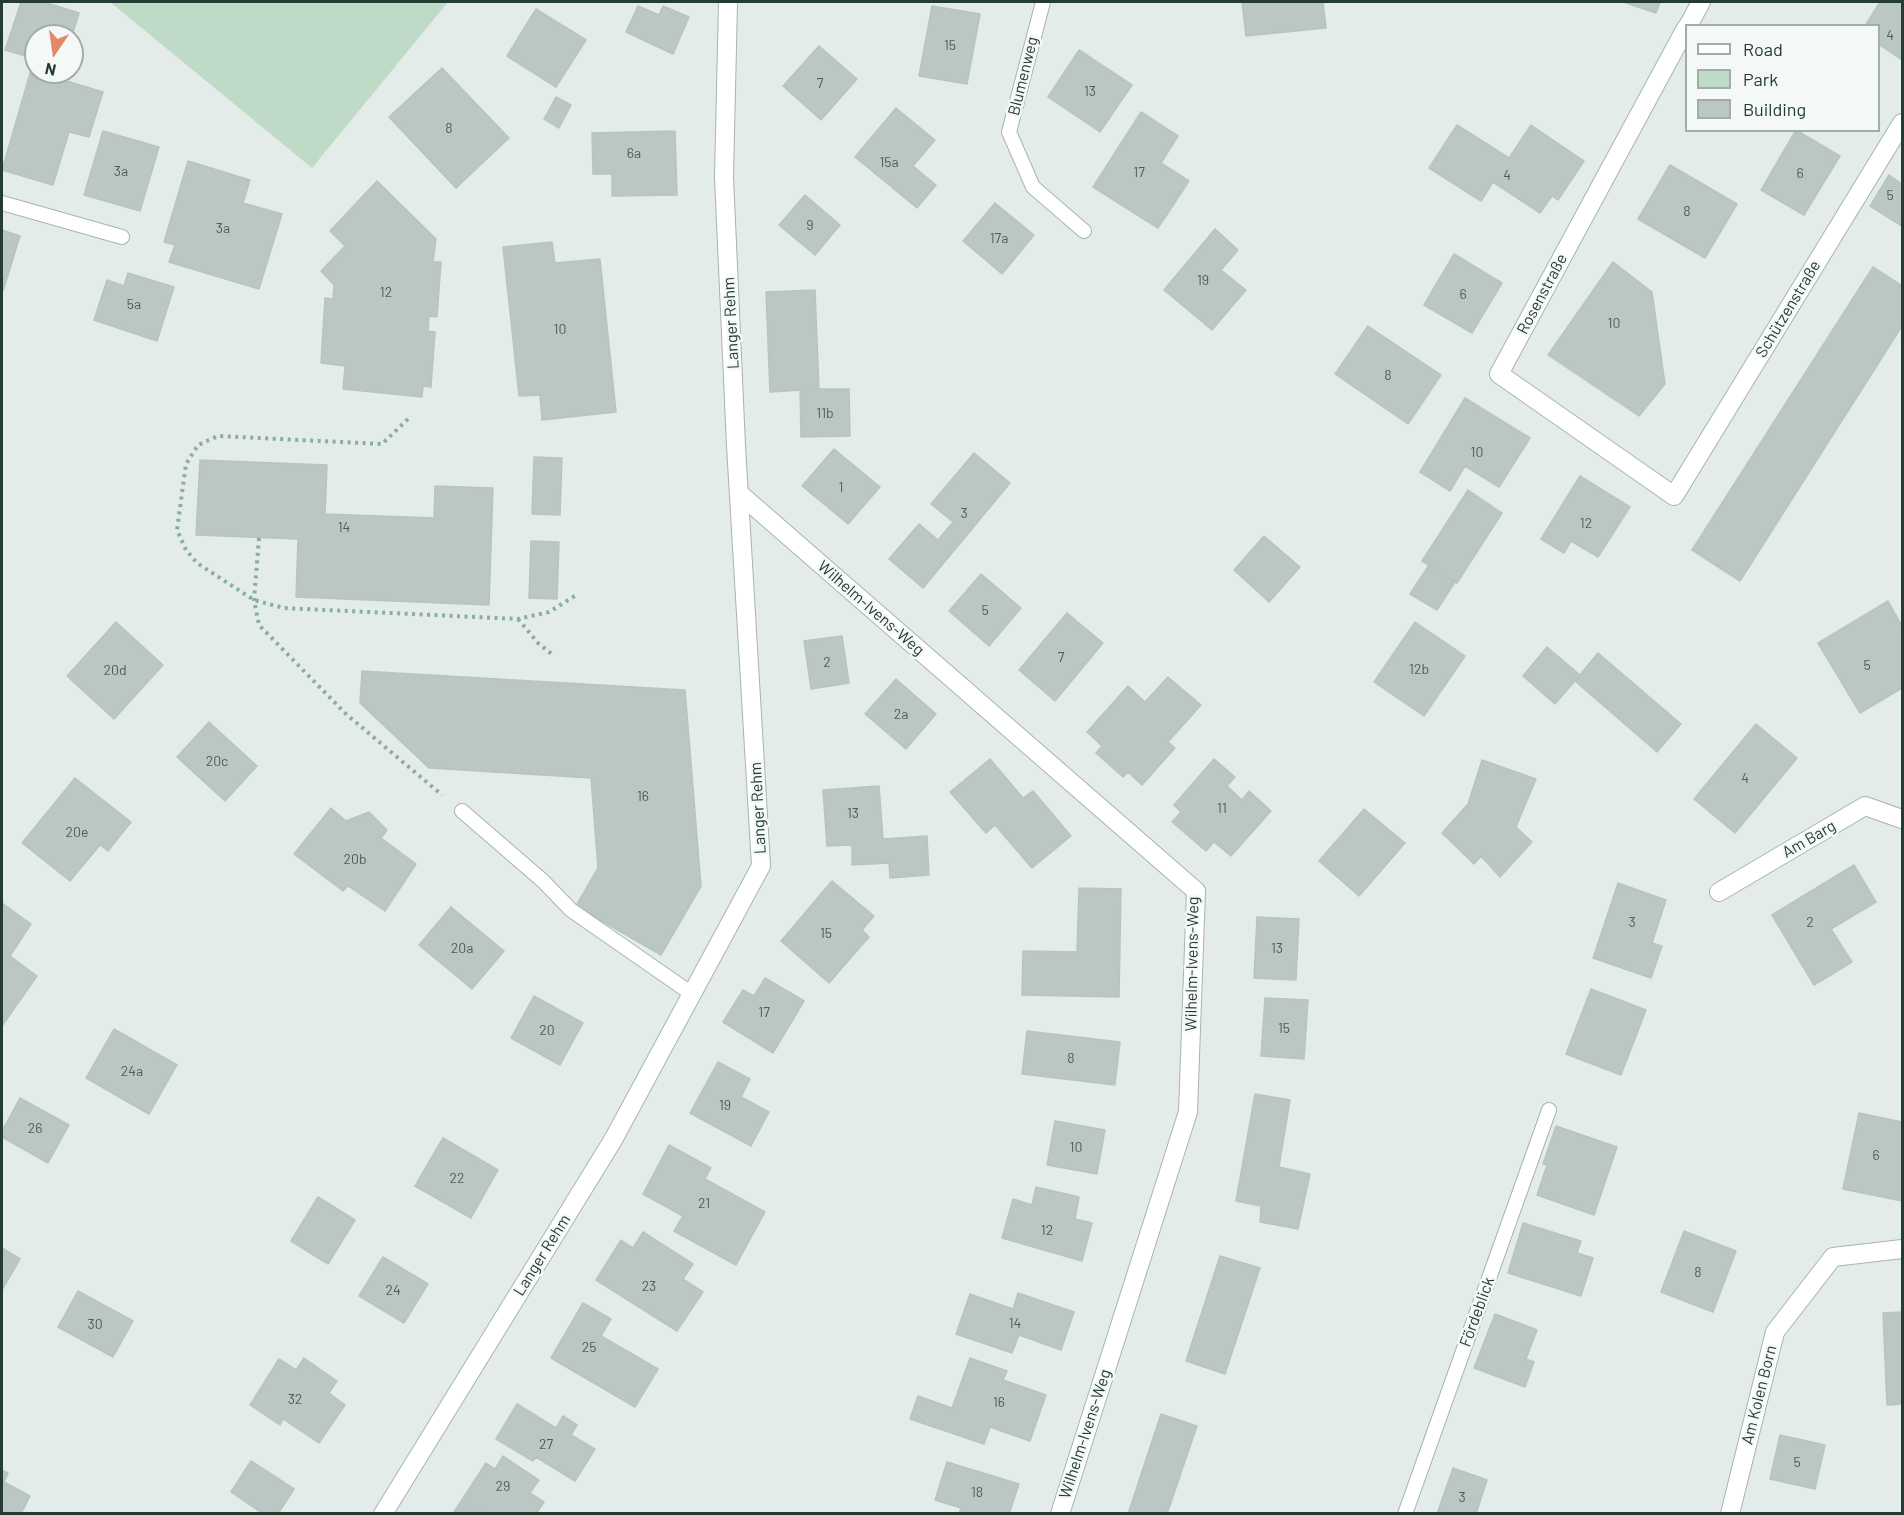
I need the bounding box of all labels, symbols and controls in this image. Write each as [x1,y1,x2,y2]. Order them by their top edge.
north arrow [24,24,84,84]
legend [1685,24,1880,132]
house number: 4 [1886,27,1894,43]
street label: Blumenweg [1004,34,1042,118]
house number: 15 [944,37,956,53]
text: Road [1743,38,1783,60]
text: N [43,60,58,81]
text: Park [1743,68,1778,90]
house number: 7 [817,75,823,91]
house number: 13 [1084,83,1096,99]
text: Building [1743,98,1806,120]
house number: 8 [445,120,453,136]
house number: 6a [627,145,641,161]
house number: 15a [879,154,899,170]
house number: 3a [114,163,128,179]
house number: 17 [1133,164,1145,180]
house number: 6 [1796,165,1804,181]
house number: 4 [1503,167,1511,183]
house number: 5 [1886,187,1894,203]
house number: 8 [1683,203,1691,219]
house number: 9 [806,217,814,233]
house number: 3a [216,220,230,236]
house number: 17a [990,230,1008,246]
street label: Rosenstraße [1513,251,1571,337]
street label: Schützenstraße [1751,257,1825,361]
house number: 19 [1197,272,1209,288]
street label: Langer Rehm [719,276,743,370]
house number: 12 [380,284,392,300]
house number: 6 [1459,286,1467,302]
house number: 5a [127,296,141,312]
house number: 10 [1608,315,1620,331]
house number: 10 [554,321,566,337]
house number: 8 [1384,367,1392,383]
house number: 11b [816,405,834,421]
house number: 10 [1471,444,1483,460]
house number: 1 [839,479,843,495]
house number: 3 [960,505,968,521]
house number: 12 [1580,515,1592,531]
house number: 14 [338,519,350,535]
street label: Wilhelm-Ivens-Weg [814,556,928,660]
house number: 5 [981,602,989,618]
house number: 7 [1058,649,1064,665]
house number: 2 [823,654,831,670]
house number: 5 [1863,657,1871,673]
house number: 12b [1409,661,1429,677]
house number: 20d [103,662,127,678]
house number: 2a [894,706,908,722]
house number: 20c [206,753,228,769]
street label: Langer Rehm [746,761,770,855]
house number: 4 [1741,770,1749,786]
house number: 16 [637,788,649,804]
house number: 11 [1217,800,1227,816]
house number: 13 [847,805,859,821]
street label: Am Barg [1779,816,1839,862]
house number: 20e [66,824,88,840]
house number: 20b [343,851,367,867]
street label: Wilhelm-Ivens-Weg [1181,896,1203,1032]
house number: 3 [1628,914,1636,930]
house number: 2 [1806,914,1814,930]
house number: 15 [820,925,832,941]
house number: 20a [451,940,473,956]
house number: 13 [1271,940,1283,956]
house number: 17 [758,1004,770,1020]
house number: 15 [1278,1020,1290,1036]
house number: 20 [539,1022,555,1038]
house number: 8 [1067,1050,1075,1066]
house number: 24a [121,1063,143,1079]
house number: 19 [719,1097,731,1113]
house number: 26 [28,1120,42,1136]
house number: 10 [1070,1139,1082,1155]
house number: 6 [1872,1147,1880,1163]
house number: 22 [449,1170,465,1186]
house number: 21 [698,1195,710,1211]
street label: Langer Rehm [509,1211,575,1299]
house number: 12 [1041,1222,1053,1238]
house number: 8 [1694,1264,1702,1280]
street label: Fördeblick [1456,1274,1498,1350]
house number: 23 [642,1278,656,1294]
house number: 24 [385,1282,401,1298]
house number: 14 [1009,1315,1021,1331]
house number: 30 [87,1316,103,1332]
house number: 25 [582,1339,596,1355]
street label: Am Kolen Born [1737,1343,1781,1447]
street label: Wilhelm-Ivens-Weg [1055,1367,1115,1501]
house number: 32 [288,1391,302,1407]
house number: 16 [993,1394,1005,1410]
house number: 27 [539,1436,553,1452]
house number: 5 [1793,1454,1801,1470]
house number: 29 [496,1478,510,1494]
house number: 18 [971,1484,983,1500]
house number: 3 [1458,1489,1466,1505]

